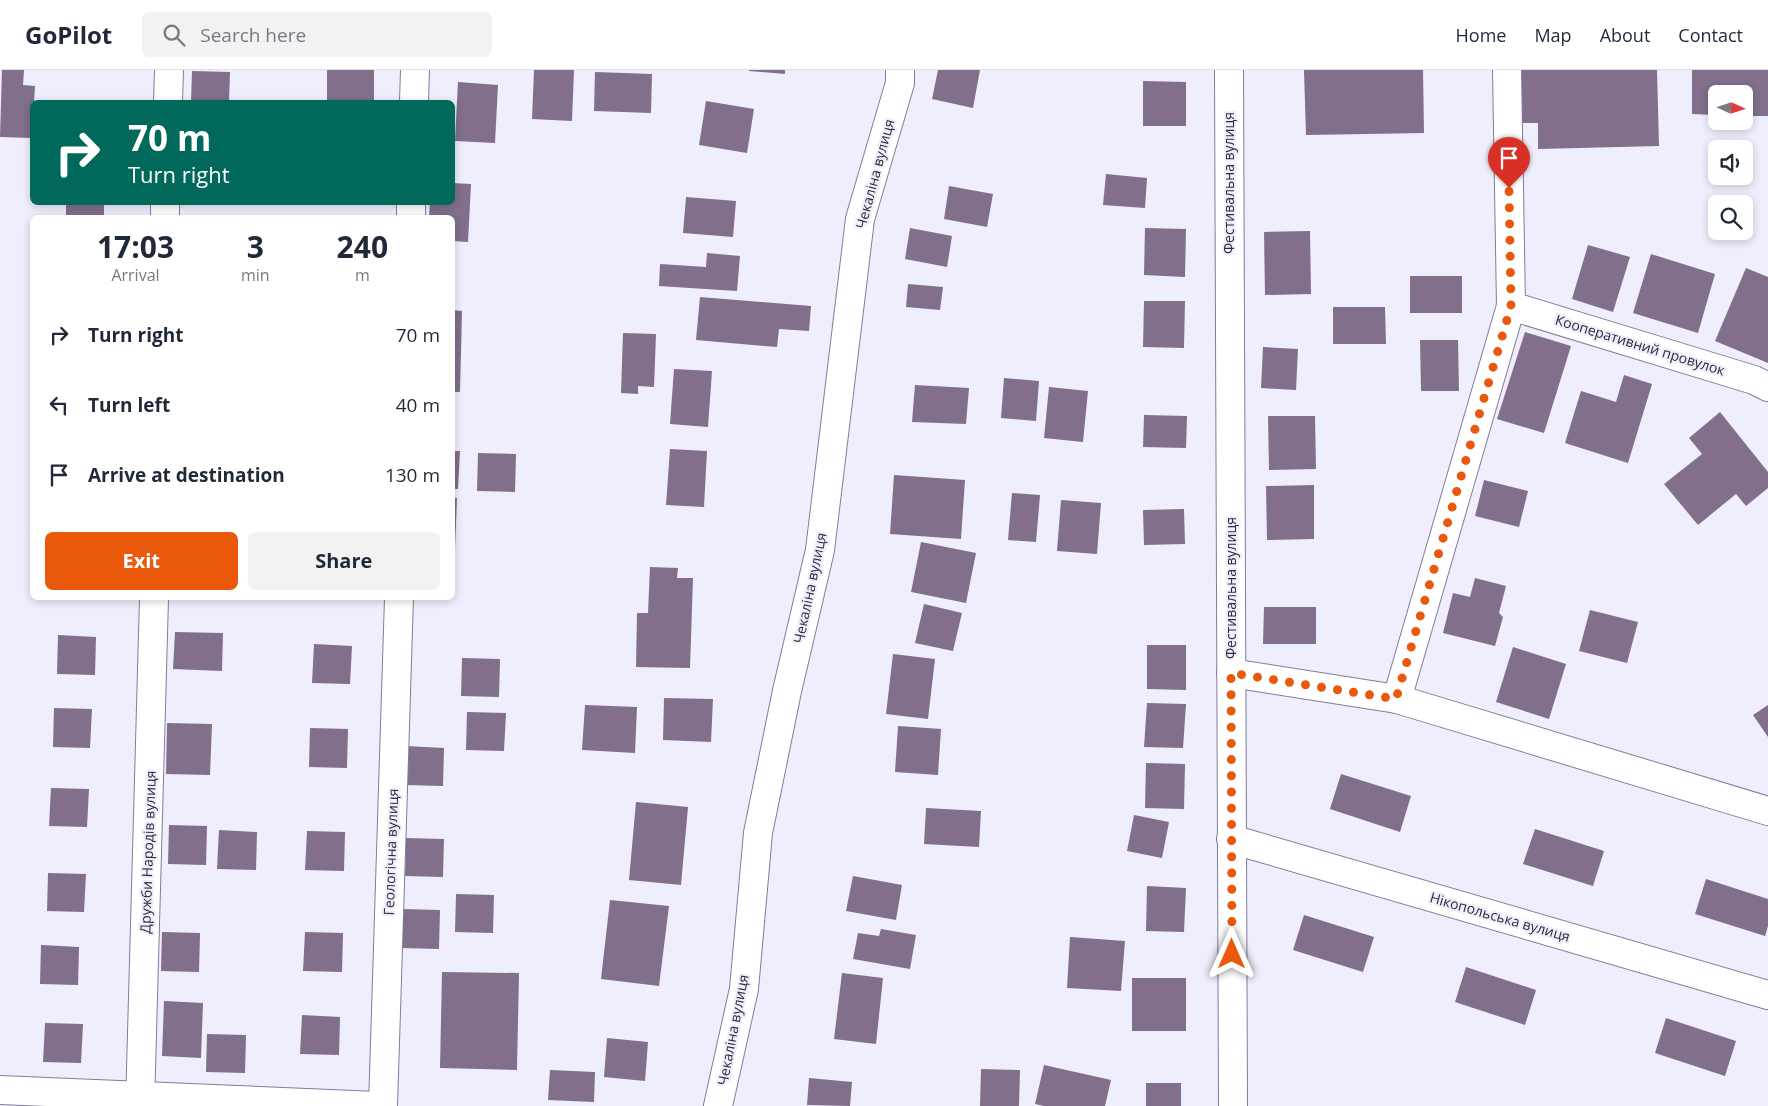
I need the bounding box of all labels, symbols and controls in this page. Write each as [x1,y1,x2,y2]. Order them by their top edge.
search box [142,12,492,57]
text: GoPilot [25,18,112,51]
icon: search [160,21,188,49]
text: Search here [200,22,306,48]
text: Home [1456,23,1506,47]
text: Map [1534,23,1572,47]
text: About [1600,23,1650,47]
text: Contact [1678,23,1743,47]
north arrow [1708,85,1752,130]
map controls [1708,85,1753,240]
street label: Фестивальна вулиця [1219,112,1238,254]
text: 70 m [128,114,211,161]
street label: Чекаліна вулиця [851,117,898,231]
icon: right [45,120,110,185]
pin [1488,137,1530,188]
button: sound [1708,140,1753,185]
icon: arrive [1495,144,1523,172]
text: Turn right [128,159,230,189]
button: search [1708,195,1753,240]
text: 17:03 [97,226,174,267]
text: 3 [247,226,264,267]
text: 240 [337,226,388,267]
text: Arrival [111,264,160,286]
text: min [241,264,270,286]
text: m [355,264,370,286]
street label: Кооперативний провулок [1553,310,1728,380]
icon: right [45,321,73,349]
text: Turn right [88,322,183,348]
text: 70 m [396,322,440,348]
icon: left [45,391,73,419]
text: Turn left [88,392,170,418]
text: 40 m [396,392,440,418]
icon: arrive [45,461,73,489]
text: Arrive at destination [88,462,285,488]
text: 130 m [385,462,440,488]
street label: Фестивальна вулиця [1221,517,1240,659]
street label: Чекаліна вулиця [788,531,831,645]
button: Exit [45,532,238,590]
button: Share [248,532,440,590]
street label: Дружби Народів вулиця [135,770,160,934]
street label: Геологічна вулиця [379,788,402,916]
street label: Нікопольська вулиця [1428,887,1572,946]
position arrow [1205,927,1257,979]
street label: Чекаліна вулиця [712,973,753,1087]

